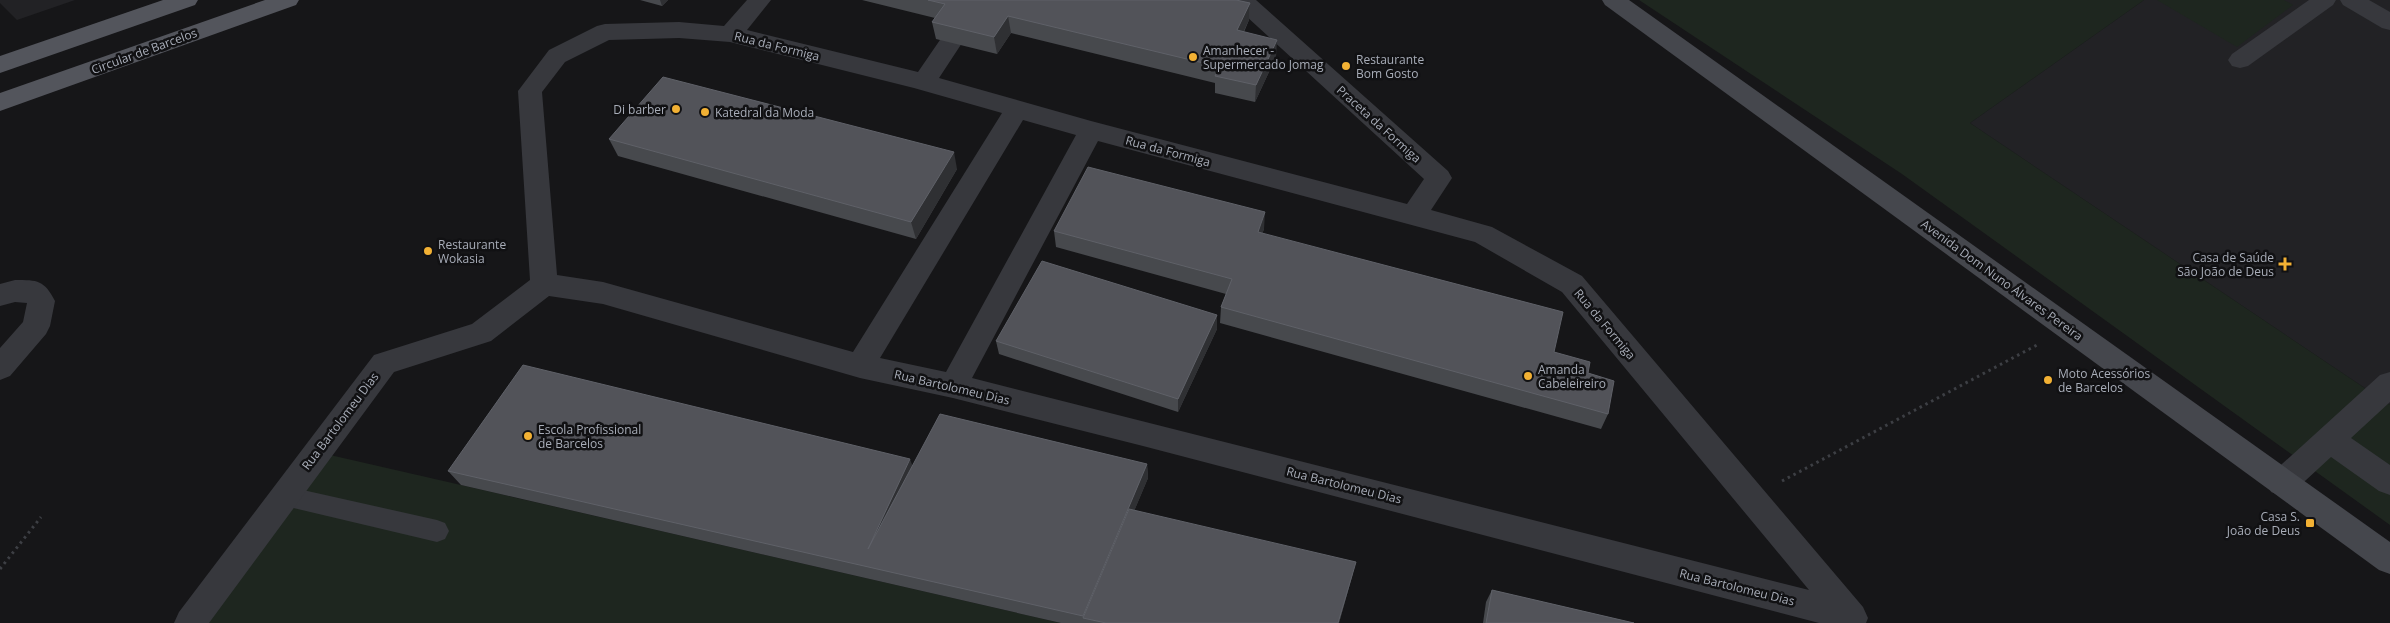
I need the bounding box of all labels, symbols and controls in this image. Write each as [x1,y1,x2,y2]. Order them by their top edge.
street label: Circular de Barcelos [89,24,199,78]
street label: Rua da Formiga [733,27,821,65]
place label: Amanhecer - Supermercado Jomag [1203,42,1324,73]
marker: Amanhecer - Supermercado Jomag [1187,51,1199,63]
place label: Restaurante Bom Gosto [1356,51,1424,82]
marker: Restaurante Bom Gosto [1340,60,1352,72]
street label: Praceta da Formiga [1333,82,1425,166]
place label: Di barber [613,101,666,118]
marker: Di barber [670,103,682,115]
place label: Katedral da Moda [715,104,814,121]
marker: Katedral da Moda [699,106,711,118]
street label: Rua da Formiga [1124,131,1212,171]
street label: Avenida Dom Nuno Álvares Pereira [1918,216,2086,344]
place label: Restaurante Wokasia [438,236,506,267]
marker: Restaurante Wokasia [422,245,434,257]
place label: Casa de Saúde São João de Deus [2177,249,2274,280]
marker: Casa de Saúde São João de Deus [2278,257,2292,271]
street label: Rua da Formiga [1570,285,1640,363]
place label: Amanda Cabeleireiro [1538,361,1606,392]
street label: Rua Bartolomeu Dias [893,365,1012,409]
place label: Moto Acessórios de Barcelos [2058,365,2151,396]
street label: Rua Bartolomeu Dias [298,369,382,473]
marker: Amanda Cabeleireiro [1522,370,1534,382]
marker: Moto Acessórios de Barcelos [2042,374,2054,386]
place label: Escola Profissional de Barcelos [538,421,641,452]
marker: Escola Profissional de Barcelos [522,430,534,442]
street label: Rua Bartolomeu Dias [1285,462,1404,508]
place label: Casa S. João de Deus [2226,508,2300,539]
marker: Casa S. João de Deus [2304,517,2316,529]
street label: Rua Bartolomeu Dias [1678,564,1797,610]

